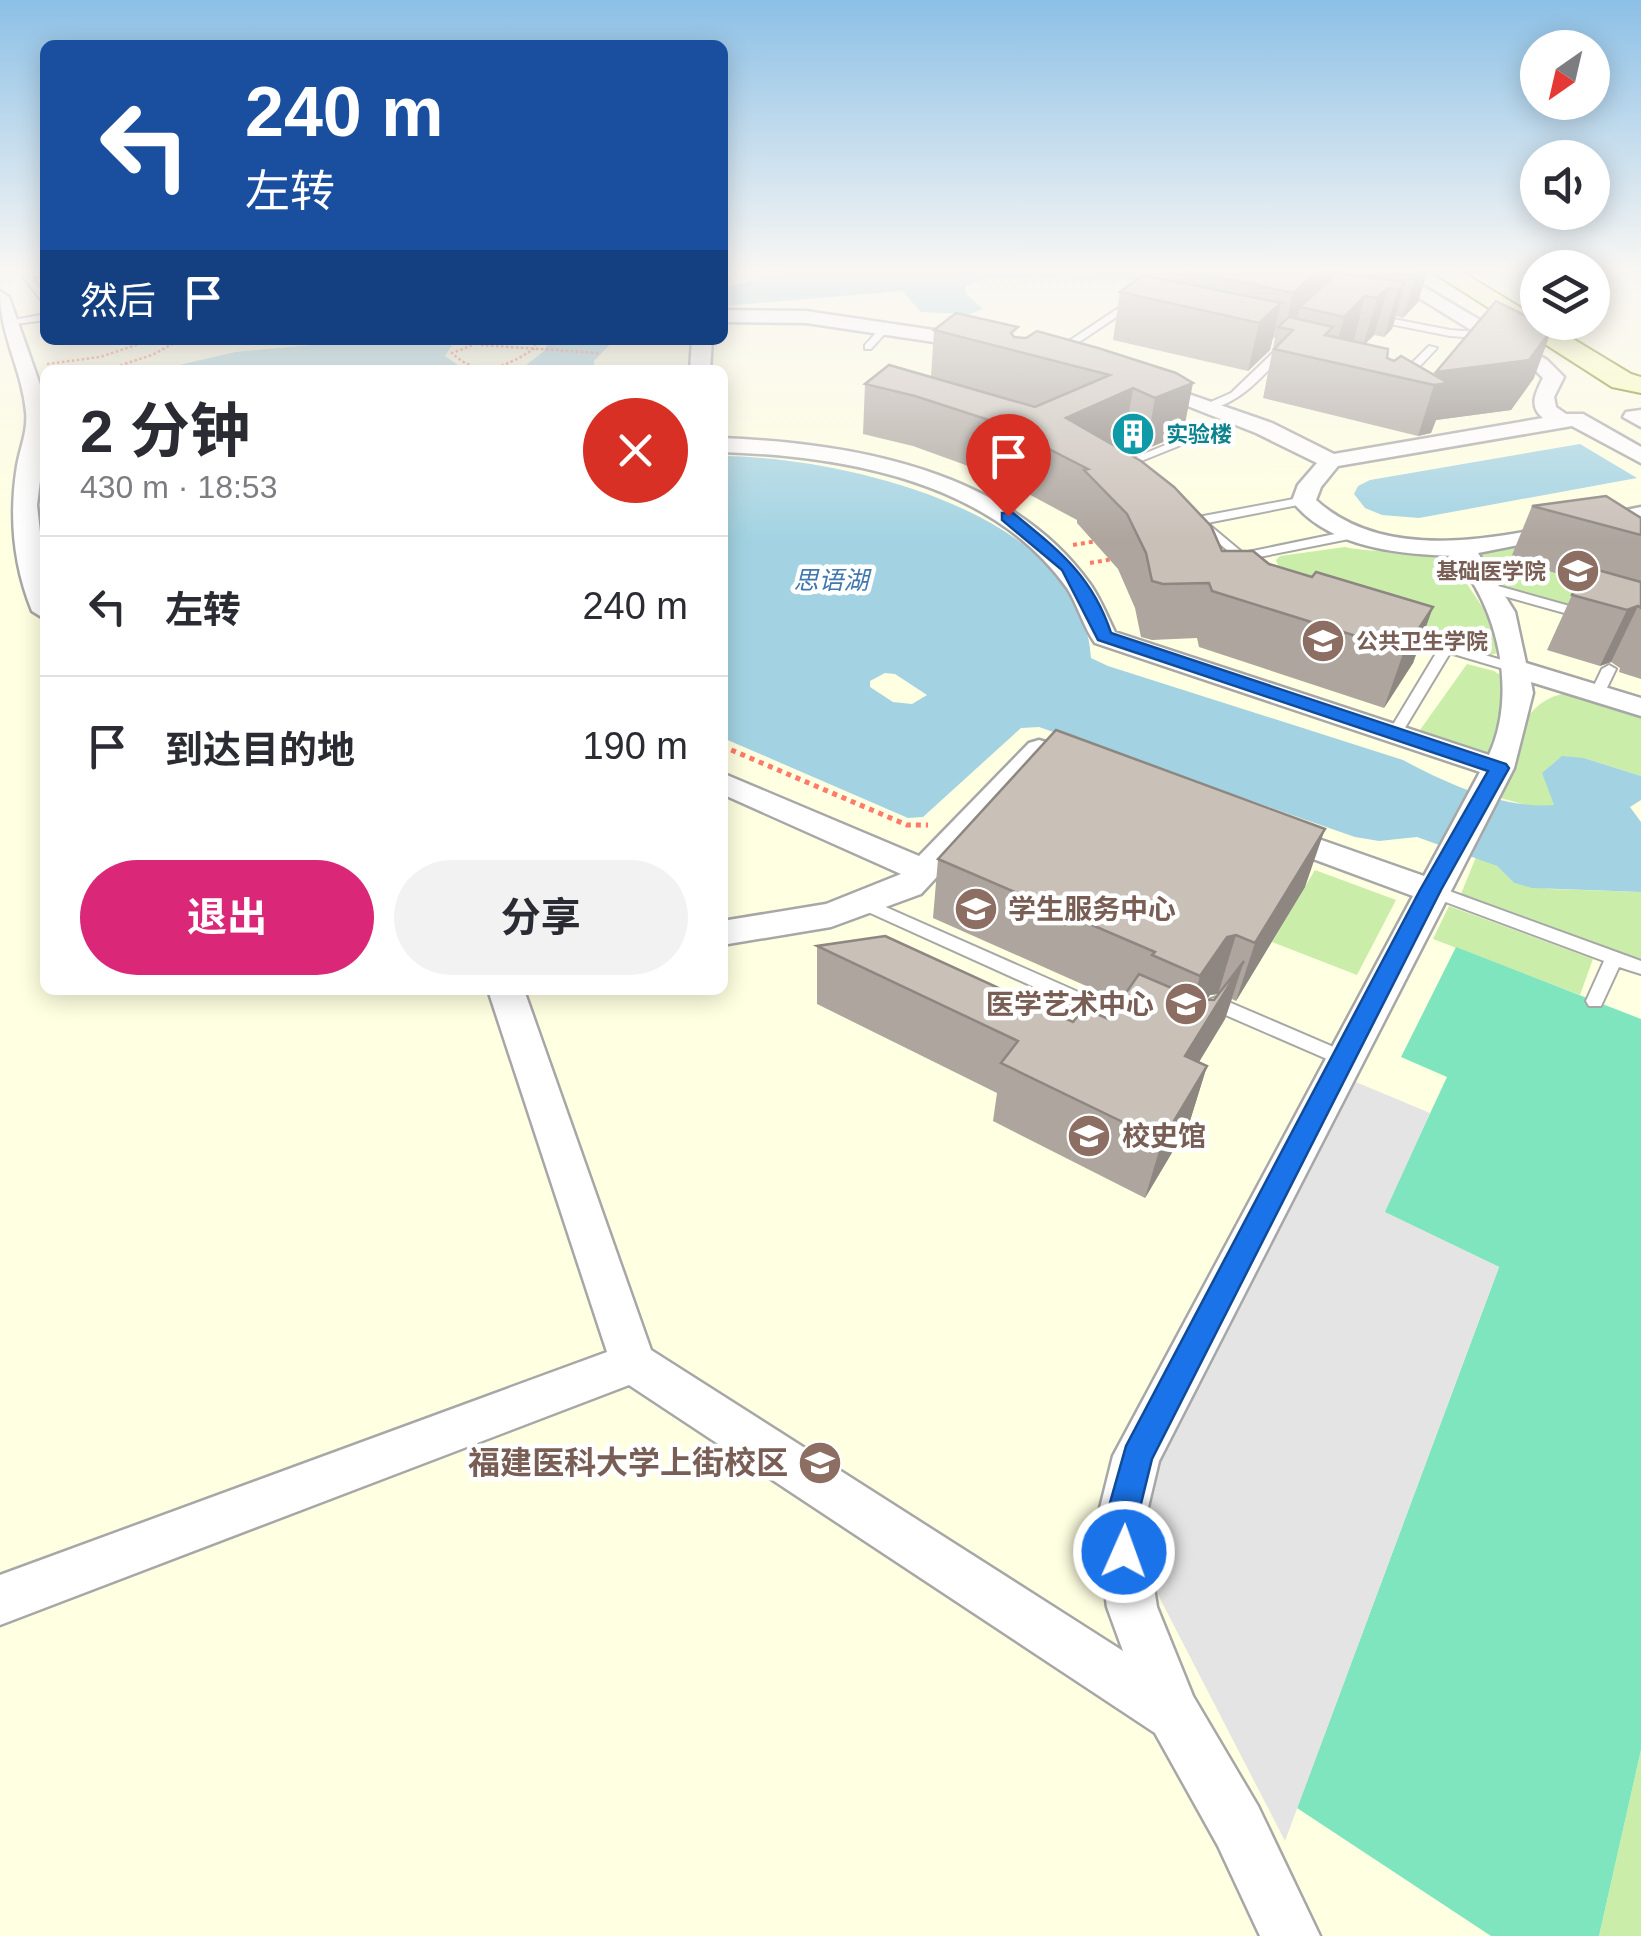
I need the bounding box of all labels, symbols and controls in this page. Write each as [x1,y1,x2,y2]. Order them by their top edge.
north arrow [1520,30,1610,120]
map controls [1520,30,1610,340]
text: 240 m [245,73,443,151]
icon: left [80,80,210,210]
button: sound [1520,140,1610,230]
text: 左转 [245,166,335,217]
button: layers [1520,250,1610,340]
icon: arrive [176,270,231,325]
text: 然后 [80,280,156,322]
text: 2 分钟 [80,398,250,465]
button: close [583,398,688,503]
building icon: 实验楼 [1110,411,1156,457]
pin [966,414,1051,517]
place label: 实验楼 [1166,422,1232,447]
icon: arrive [981,429,1036,484]
text: 430 m · 18:53 [80,469,277,505]
school or university icon: 基础医学院 [1555,548,1601,594]
place label: 基础医学院 [1436,559,1546,584]
water label: 思语湖 [793,566,872,594]
icon: left [80,579,135,634]
text: 240 m [582,585,688,627]
text: 左转 [165,589,241,631]
school or university icon: 公共卫生学院 [1300,618,1346,664]
place label: 公共卫生学院 [1356,629,1488,654]
icon: arrive [80,719,135,774]
text: 190 m [582,725,688,767]
text: 到达目的地 [165,729,355,771]
button: 退出 [80,860,374,975]
button: 分享 [394,860,688,975]
school or university icon: 学生服务中心 [953,886,999,932]
place label: 学生服务中心 [1008,894,1176,925]
school or university icon: 医学艺术中心 [1163,981,1209,1027]
place label: 医学艺术中心 [986,989,1154,1020]
school or university icon: 校史馆 [1066,1113,1112,1159]
place label: 校史馆 [1122,1121,1206,1152]
school or university icon: 福建医科大学上街校区 [797,1440,843,1486]
place label: 福建医科大学上街校区 [468,1445,788,1481]
position arrow [1072,1500,1176,1604]

